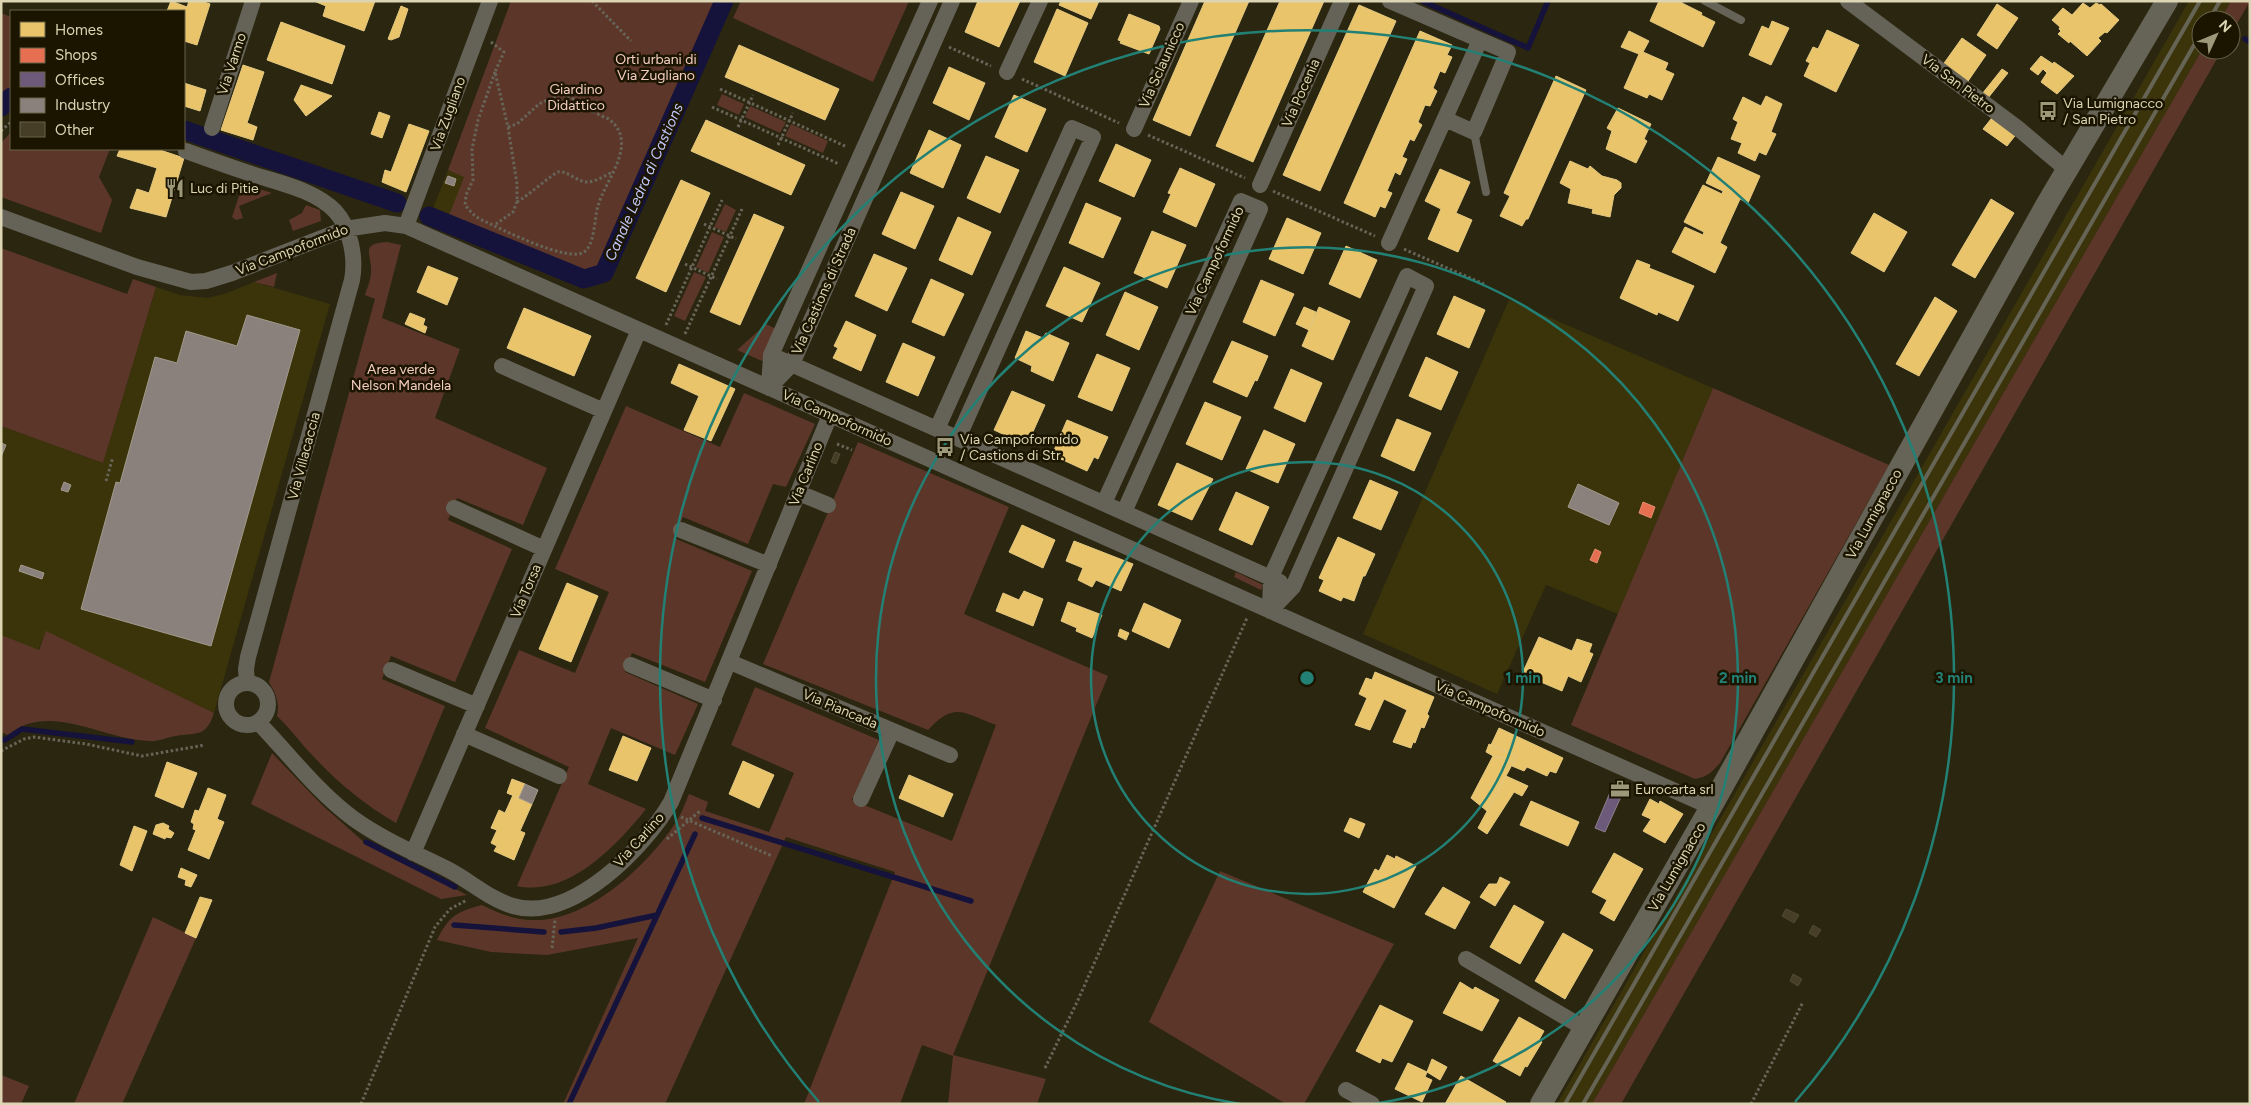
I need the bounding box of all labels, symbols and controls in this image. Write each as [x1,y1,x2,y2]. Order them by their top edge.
legend [10,10,185,150]
north arrow [2191,10,2241,60]
text: N [2215,17,2235,36]
street label: Via Sclaunicco [1136,19,1188,111]
text: Homes [55,21,103,39]
street label: Via Varmo [214,31,250,97]
text: Shops [55,46,97,64]
park label: Orti urbani di Via Zugliano [615,51,697,84]
street label: Via San Pietro [1918,51,1998,117]
street label: Via Pocenia [1278,56,1324,130]
text: Offices [55,71,105,89]
street label: Via Zugliano [427,74,469,154]
park label: Giardino Didattico [547,81,605,114]
place label: Via Lumignacco / San Pietro [2063,95,2163,128]
text: Industry [55,96,110,114]
water label: Canale Ledra di Castions [601,100,687,264]
bus stop icon: Via Lumignacco / San Pietro [2037,100,2059,122]
text: Other [55,121,94,139]
restaurant icon: Luc di Pitie [164,177,186,199]
place label: Luc di Pitie [190,180,259,197]
street label: Via Campoformido [1182,204,1248,318]
street label: Via Campoformido [234,221,350,279]
street label: Via Castions di Strada [788,225,860,357]
park label: Area verde Nelson Mandela [351,361,451,394]
street label: Via Campoformido [779,386,895,450]
street label: Via Villacaccia [284,410,324,502]
place label: Via Campoformido / Castions di Str. [960,431,1079,464]
bus stop icon: Via Campoformido / Castions di Str. [934,436,956,458]
street label: Via Carlino [785,439,827,509]
street label: Via Lumignacco [1842,466,1906,562]
street label: Via Torsa [507,561,545,621]
centre of rings [1298,669,1316,687]
text: 1 min [1505,669,1541,687]
text: 2 min [1719,669,1757,687]
text: 3 min [1935,669,1973,687]
street label: Via Campoformido [1432,677,1548,741]
street label: Via Piancada [800,686,880,732]
office icon: Eurocarta srl [1609,778,1631,800]
place label: Eurocarta srl [1635,781,1714,798]
street label: Via Carlino [610,809,668,871]
street label: Via Lumignacco [1645,819,1709,915]

